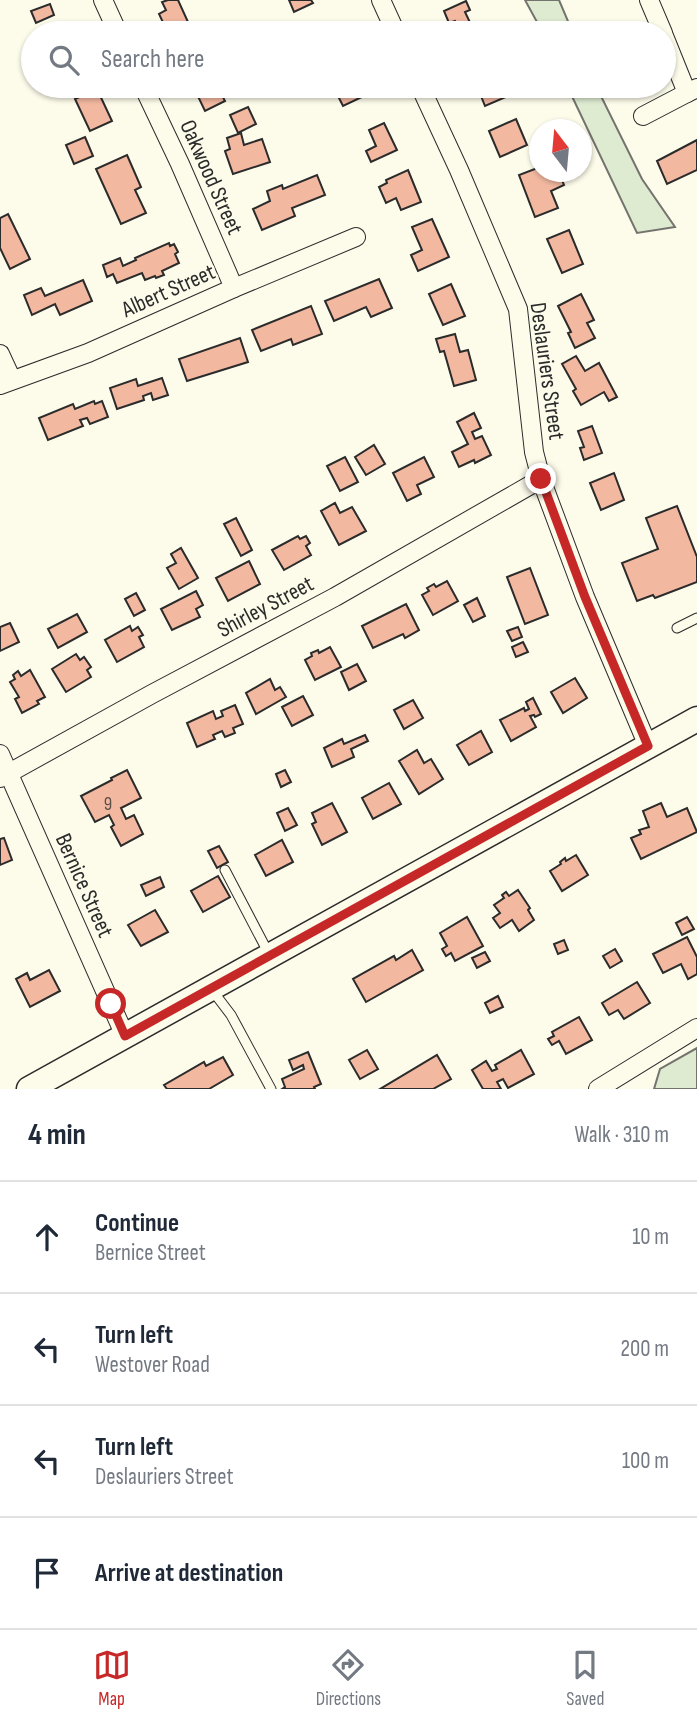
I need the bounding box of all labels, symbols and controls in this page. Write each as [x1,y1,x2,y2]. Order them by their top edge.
search box [21,21,676,98]
icon: search [45,41,83,79]
text: Search here [101,44,204,75]
street label: Oakwood Street [173,116,249,239]
north arrow [529,119,592,182]
street label: Albert Street [116,258,219,324]
street label: Deslauriers Street [524,301,571,442]
route end [525,463,556,494]
street label: Shirley Street [213,570,318,644]
house number: 9 [104,793,112,816]
street label: Bernice Street [49,829,119,942]
route start [95,988,126,1019]
text: 4 min [28,1117,86,1153]
text: Walk · 310 m [574,1121,669,1149]
text: Continue [95,1208,179,1239]
icon: ahead [28,1218,66,1256]
text: 10 m [632,1223,669,1251]
text: Bernice Street [95,1239,206,1267]
text: Turn left [95,1320,173,1351]
icon: left [28,1330,66,1368]
text: 200 m [621,1335,669,1363]
text: Westover Road [95,1351,210,1379]
text: Turn left [95,1432,173,1463]
icon: left [28,1442,66,1480]
text: 100 m [622,1447,669,1475]
text: Deslauriers Street [95,1463,233,1491]
icon: arrive [28,1554,66,1592]
text: Arrive at destination [95,1558,283,1589]
tab: Map [93,1646,131,1711]
tab: Directions [316,1646,381,1711]
tab: Saved [566,1646,604,1711]

